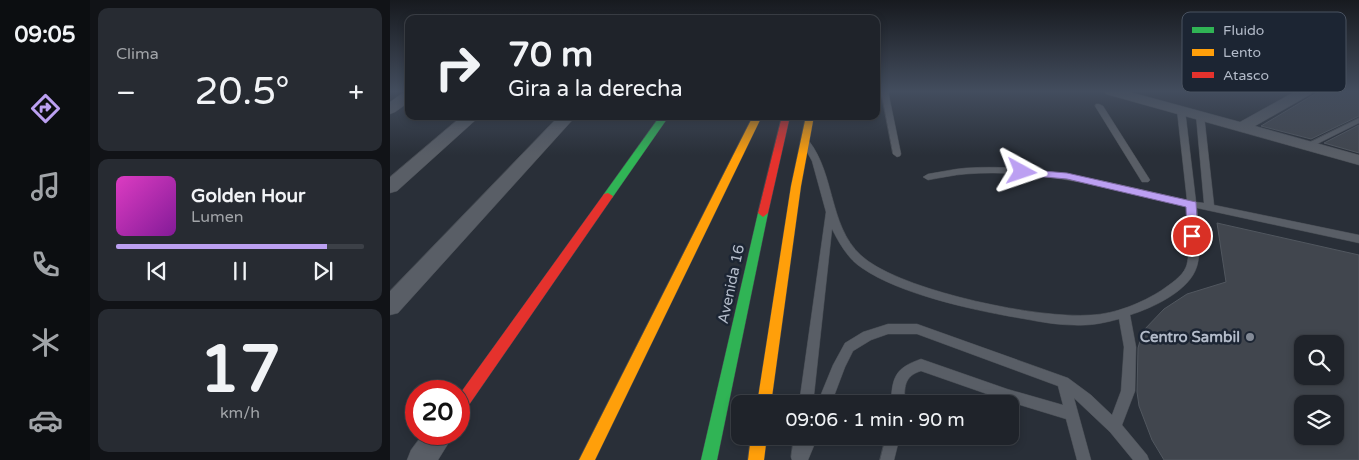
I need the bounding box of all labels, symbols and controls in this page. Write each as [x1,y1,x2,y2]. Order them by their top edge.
legend [1182,12,1346,92]
text: 09:05 [15,22,75,48]
text: Fluido [1223,22,1264,39]
text: 70 m [508,34,593,76]
icon: right [425,35,490,100]
text: Clima [116,44,159,64]
text: Lento [1223,44,1261,61]
text: Atasco [1223,67,1269,84]
text: 20.5° [195,69,290,115]
text: − [116,76,136,110]
text: + [348,76,364,110]
text: Gira a la derecha [508,76,683,102]
icon: directions [28,91,63,126]
position arrow [995,145,1047,197]
icon: music [28,169,63,204]
text: Golden Hour [191,185,305,207]
text: Lumen [191,207,243,227]
pin [1171,215,1213,257]
icon: arrive [1178,222,1206,250]
street label: Avenida 16 [714,243,748,325]
icon: phone [28,247,63,282]
icon: previous [143,257,171,285]
icon: pause [226,257,254,285]
icon: next [309,257,337,285]
icon: climate [28,325,63,360]
place label: Centro Sambil [1140,328,1240,346]
text: 17 [199,331,281,410]
marker: Centro Sambil [1244,331,1256,343]
map controls [1294,335,1344,445]
button: search [1294,335,1344,385]
speed limit sign: 20 [405,380,470,445]
button: layers [1294,395,1344,445]
icon: car [28,403,63,438]
text: km/h [220,403,260,423]
text: 09:06 · 1 min · 90 m [785,409,965,431]

